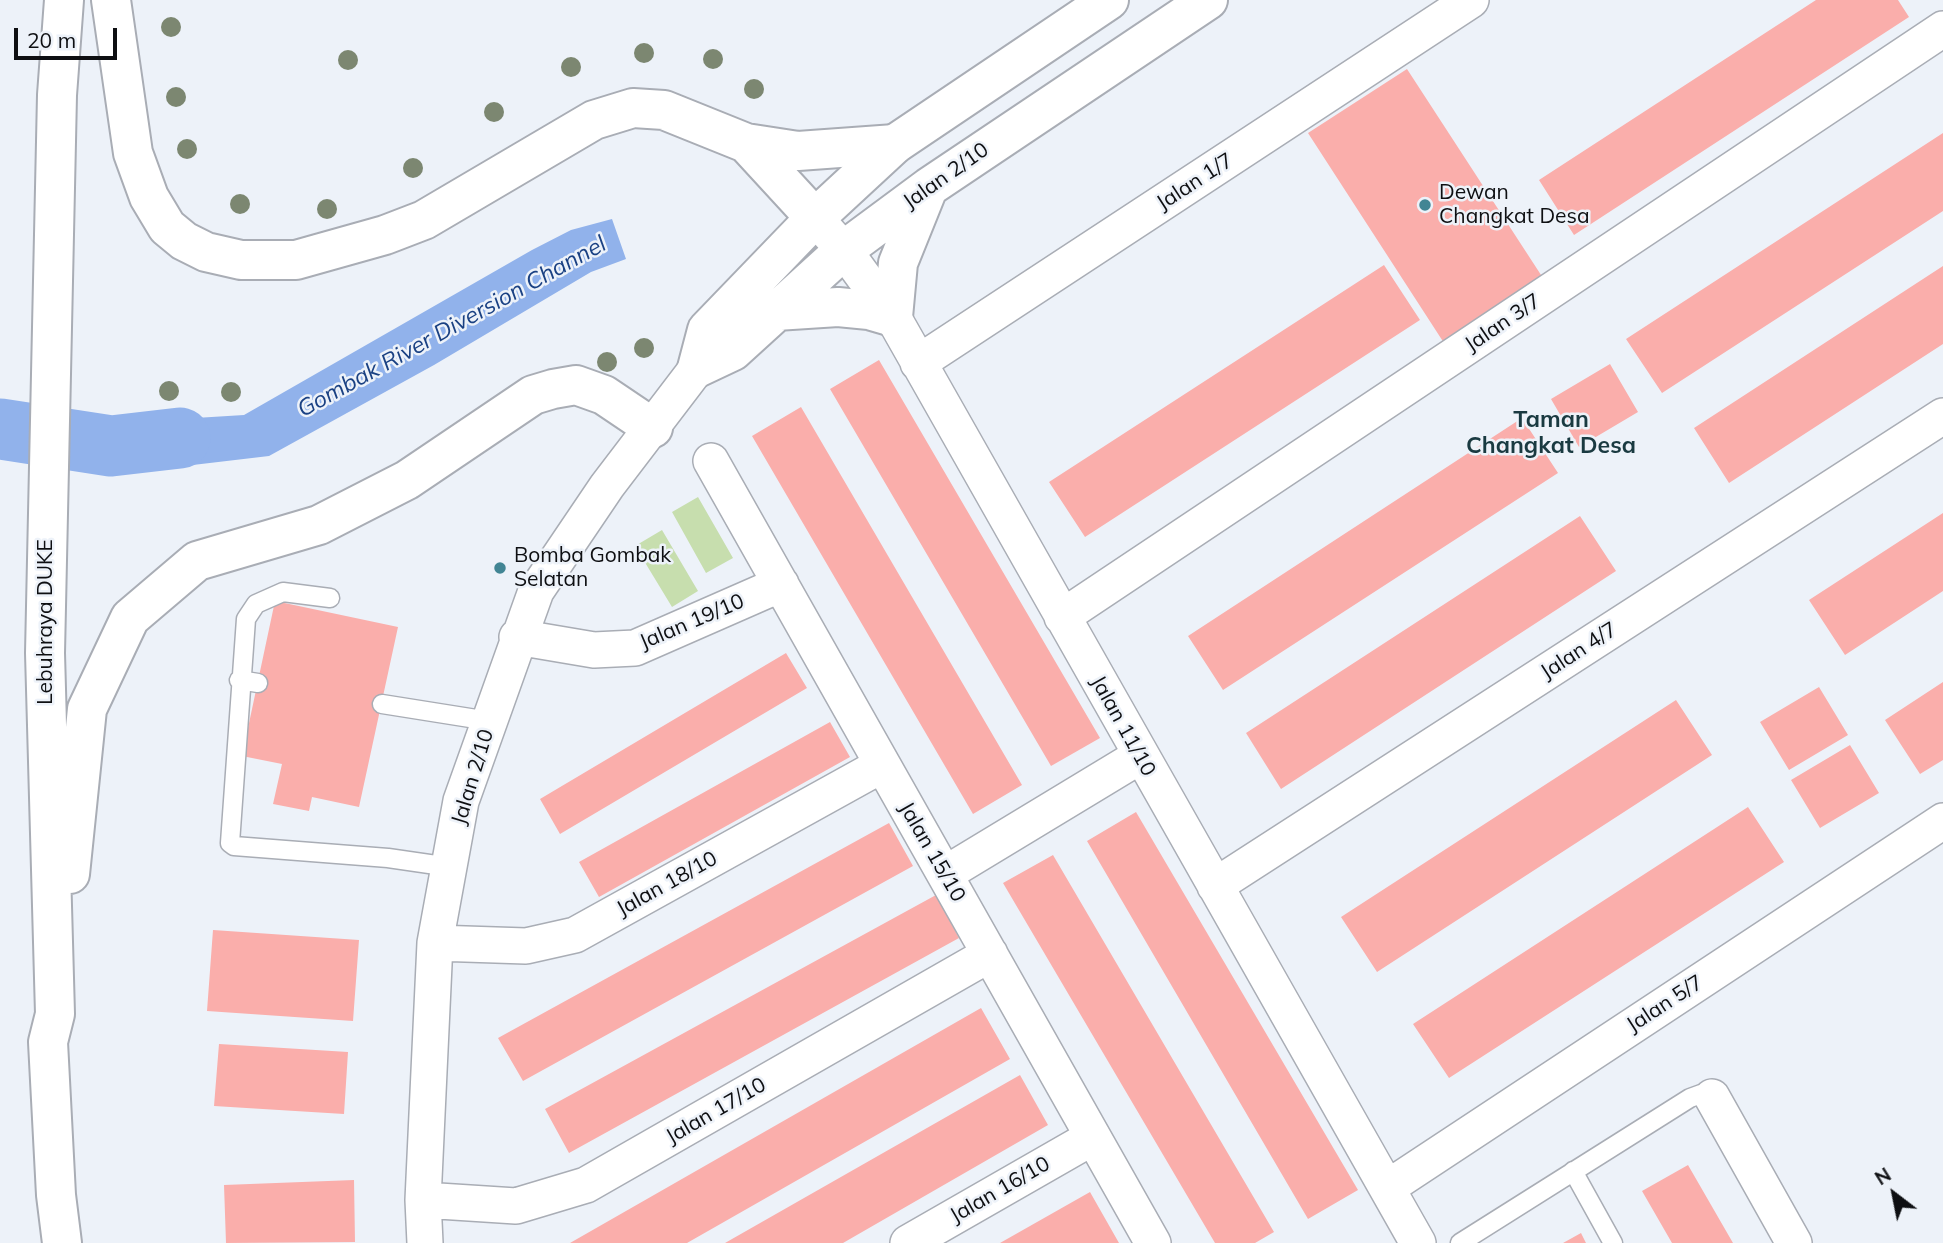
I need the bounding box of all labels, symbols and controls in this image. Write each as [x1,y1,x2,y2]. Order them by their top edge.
scale bar [18,14,121,58]
text: 20 m [27,27,76,53]
street label: Jalan 2/10 [898,137,994,215]
street label: Jalan 1/7 [1152,148,1238,216]
place label: Dewan Changkat Desa [1439,180,1590,230]
marker: Dewan Changkat Desa [1417,197,1433,213]
water label: Gombak River Diversion Channel [293,230,611,424]
street label: Jalan 3/7 [1460,288,1546,358]
district label: Taman Changkat Desa [1466,406,1636,460]
street label: Lebuhraya DUKE [33,539,59,705]
place label: Bomba Gombak Selatan [514,543,671,593]
marker: Bomba Gombak Selatan [492,560,508,576]
street label: Jalan 19/10 [636,589,748,655]
street label: Jalan 4/7 [1536,617,1622,685]
street label: Jalan 11/10 [1085,671,1161,781]
street label: Jalan 2/10 [447,726,499,828]
street label: Jalan 15/10 [893,798,971,906]
street label: Jalan 18/10 [612,846,722,922]
street label: Jalan 5/7 [1622,970,1708,1038]
street label: Jalan 17/10 [662,1072,770,1150]
street label: Jalan 16/10 [946,1151,1054,1229]
north arrow [1859,1159,1929,1229]
text: N [1870,1162,1895,1190]

